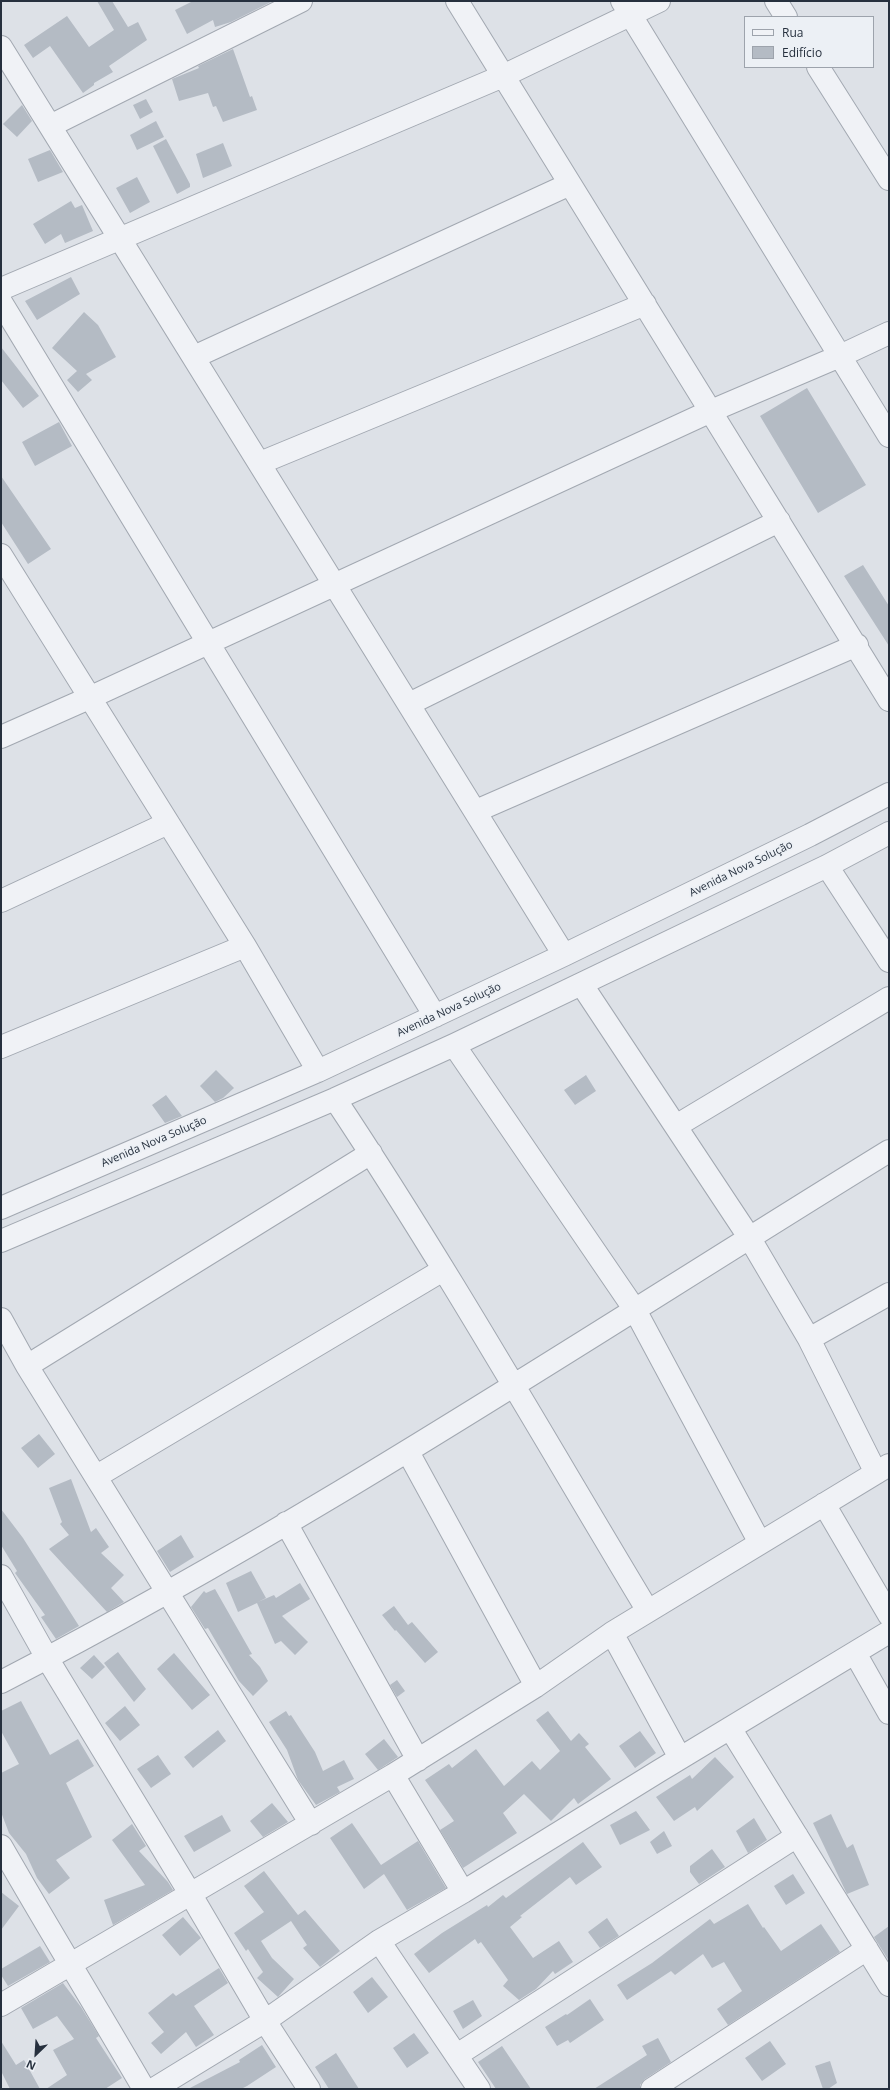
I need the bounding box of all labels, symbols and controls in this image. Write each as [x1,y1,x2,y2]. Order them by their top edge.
legend [744,16,874,68]
text: Rua [782,24,803,41]
text: Edifício [782,44,822,61]
street label: Avenida Nova Solução [687,838,795,900]
street label: Avenida Nova Solução [395,980,503,1040]
street label: Avenida Nova Solução [99,1114,209,1170]
north arrow [16,2034,56,2074]
text: N [23,2057,38,2074]

